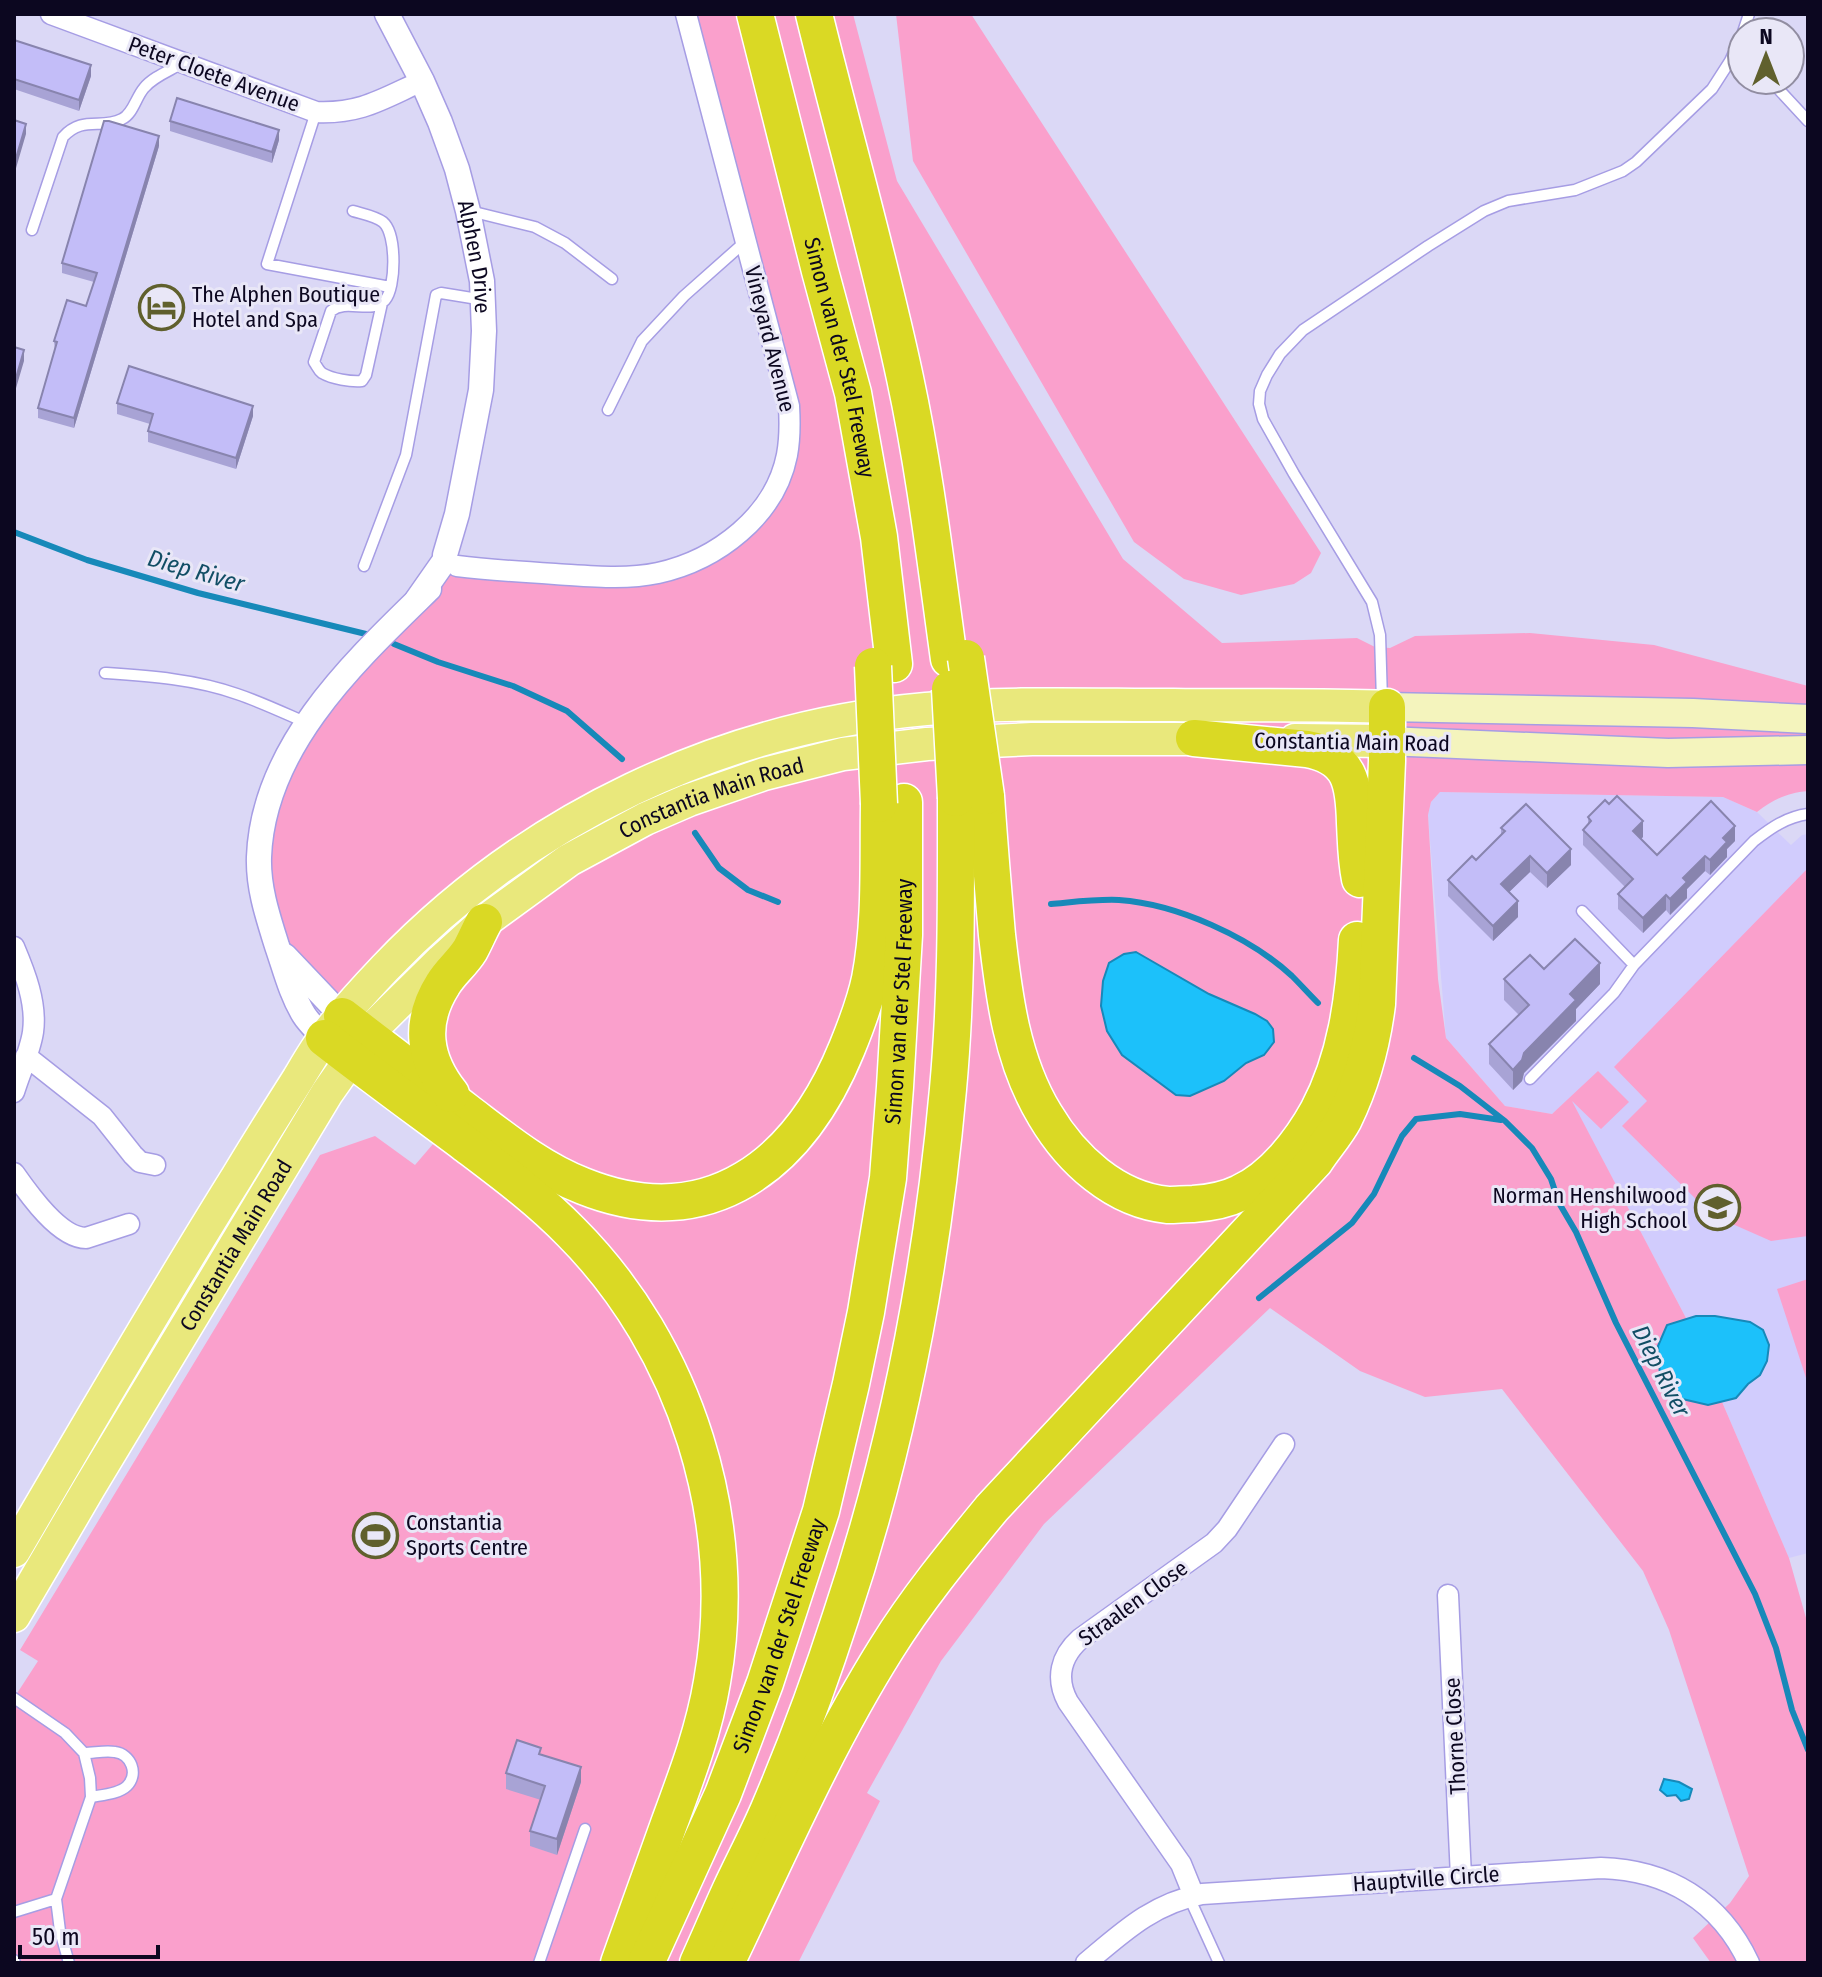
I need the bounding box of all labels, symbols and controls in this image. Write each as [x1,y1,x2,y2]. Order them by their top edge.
north arrow [1726,16,1806,96]
text: N [1759,23,1773,50]
street label: Peter Cloete Avenue [125,30,303,118]
street label: Alphen Drive [452,197,497,314]
street label: Simon van der Stel Freeway [799,235,882,480]
street label: Vineyard Avenue [739,263,801,415]
place label: The Alphen Boutique Hotel and Spa [192,281,380,333]
hotel icon: The Alphen Boutique Hotel and Spa [137,283,185,331]
water label: Diep River [145,544,248,598]
street label: Constantia Main Road [1254,727,1450,757]
street label: Constantia Main Road [614,751,807,844]
street label: Simon van der Stel Freeway [879,878,918,1125]
street label: Constantia Main Road [173,1154,297,1336]
place label: Norman Henshilwood High School [1492,1182,1687,1234]
school or university icon: Norman Henshilwood High School [1694,1184,1742,1232]
water label: Diep River [1626,1321,1696,1422]
place label: Constantia Sports Centre [406,1509,528,1561]
sports icon: Constantia Sports Centre [351,1511,399,1559]
street label: Simon van der Stel Freeway [726,1514,831,1756]
street label: Straalen Close [1073,1554,1193,1652]
street label: Thorne Close [1438,1677,1472,1795]
street label: Hauptville Circle [1352,1860,1500,1898]
scale bar [20,1909,158,1959]
text: 50 m [32,1923,80,1951]

